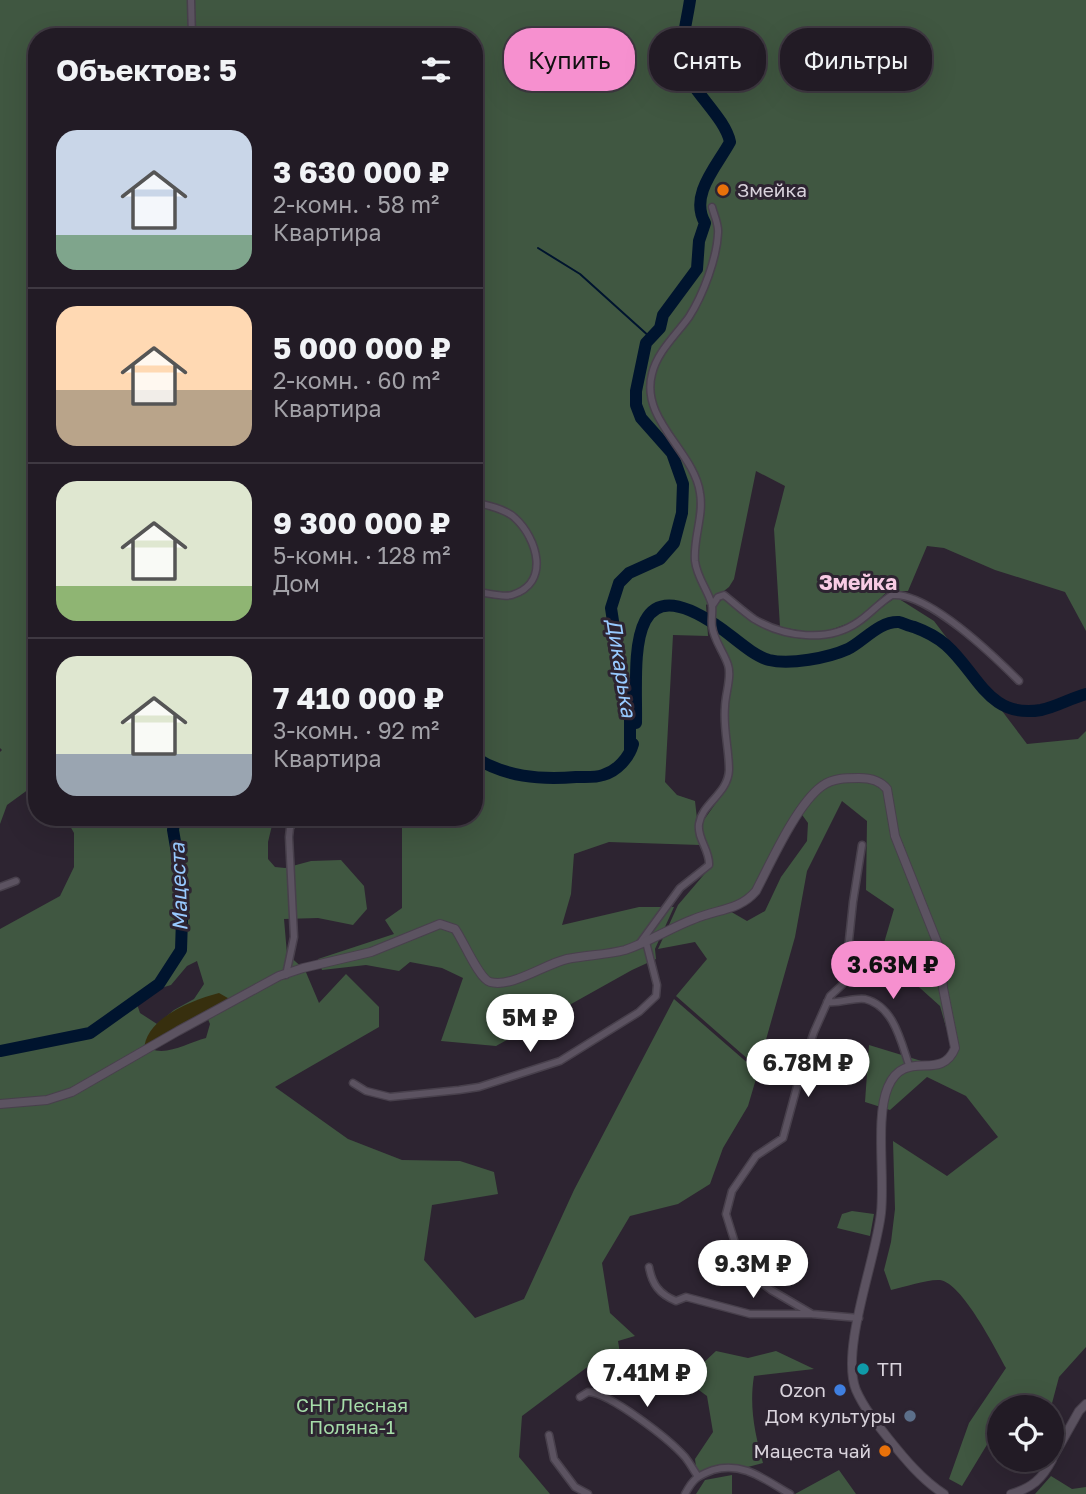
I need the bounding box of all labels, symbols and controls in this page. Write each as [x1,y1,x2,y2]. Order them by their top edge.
chip: Купить [504,28,635,91]
chip: Снять [649,28,766,91]
chip: Фильтры [780,28,932,91]
icon: filters [417,51,455,89]
text: Объектов: 5 [56,52,237,88]
text: 3 630 000 ₽ [273,154,449,190]
icon: home [112,158,196,242]
place label: Змейка [737,178,807,201]
marker: Змейка [715,182,731,198]
text: 2-комн. · 58 m² [273,190,439,218]
text: Квартира [273,218,381,246]
text: 5 000 000 ₽ [273,330,451,366]
icon: home [112,334,196,418]
text: 2-комн. · 60 m² [273,366,440,394]
text: Квартира [273,394,381,422]
text: 9 300 000 ₽ [273,505,451,541]
icon: home [112,509,196,593]
text: 5-комн. · 128 m² [273,541,450,569]
text: Дом [273,569,320,597]
district label: Змейка [819,569,897,595]
water label: Дикарька [601,616,643,720]
text: 7 410 000 ₽ [273,680,444,716]
icon: home [112,684,196,768]
text: 3-комн. · 92 m² [273,716,439,744]
text: Квартира [273,744,381,772]
water label: Мацеста [163,841,193,932]
pin: 3.63M ₽ [828,942,958,1001]
text: 3.63M ₽ [847,950,939,978]
pin: 5M ₽ [489,995,571,1054]
text: 5M ₽ [502,1003,558,1031]
pin: 6.78M ₽ [743,1040,873,1099]
text: 6.78M ₽ [763,1048,853,1076]
pin: 9.3M ₽ [696,1240,810,1300]
text: 9.3M ₽ [714,1249,792,1277]
pin: 7.41M ₽ [582,1350,712,1409]
place label: ТП [877,1357,903,1380]
text: 7.41M ₽ [603,1358,691,1386]
marker: ТП [855,1361,871,1377]
place label: Ozon [779,1378,826,1401]
marker: Ozon [832,1382,848,1398]
park label: СНТ Лесная Поляна-1 [296,1393,408,1438]
map controls [987,1395,1064,1472]
button: locate [987,1395,1064,1472]
place label: Дом культуры [765,1404,896,1427]
marker: Дом культуры [902,1408,918,1424]
place label: Мацеста чай [753,1439,871,1462]
marker: Мацеста чай [877,1443,893,1459]

